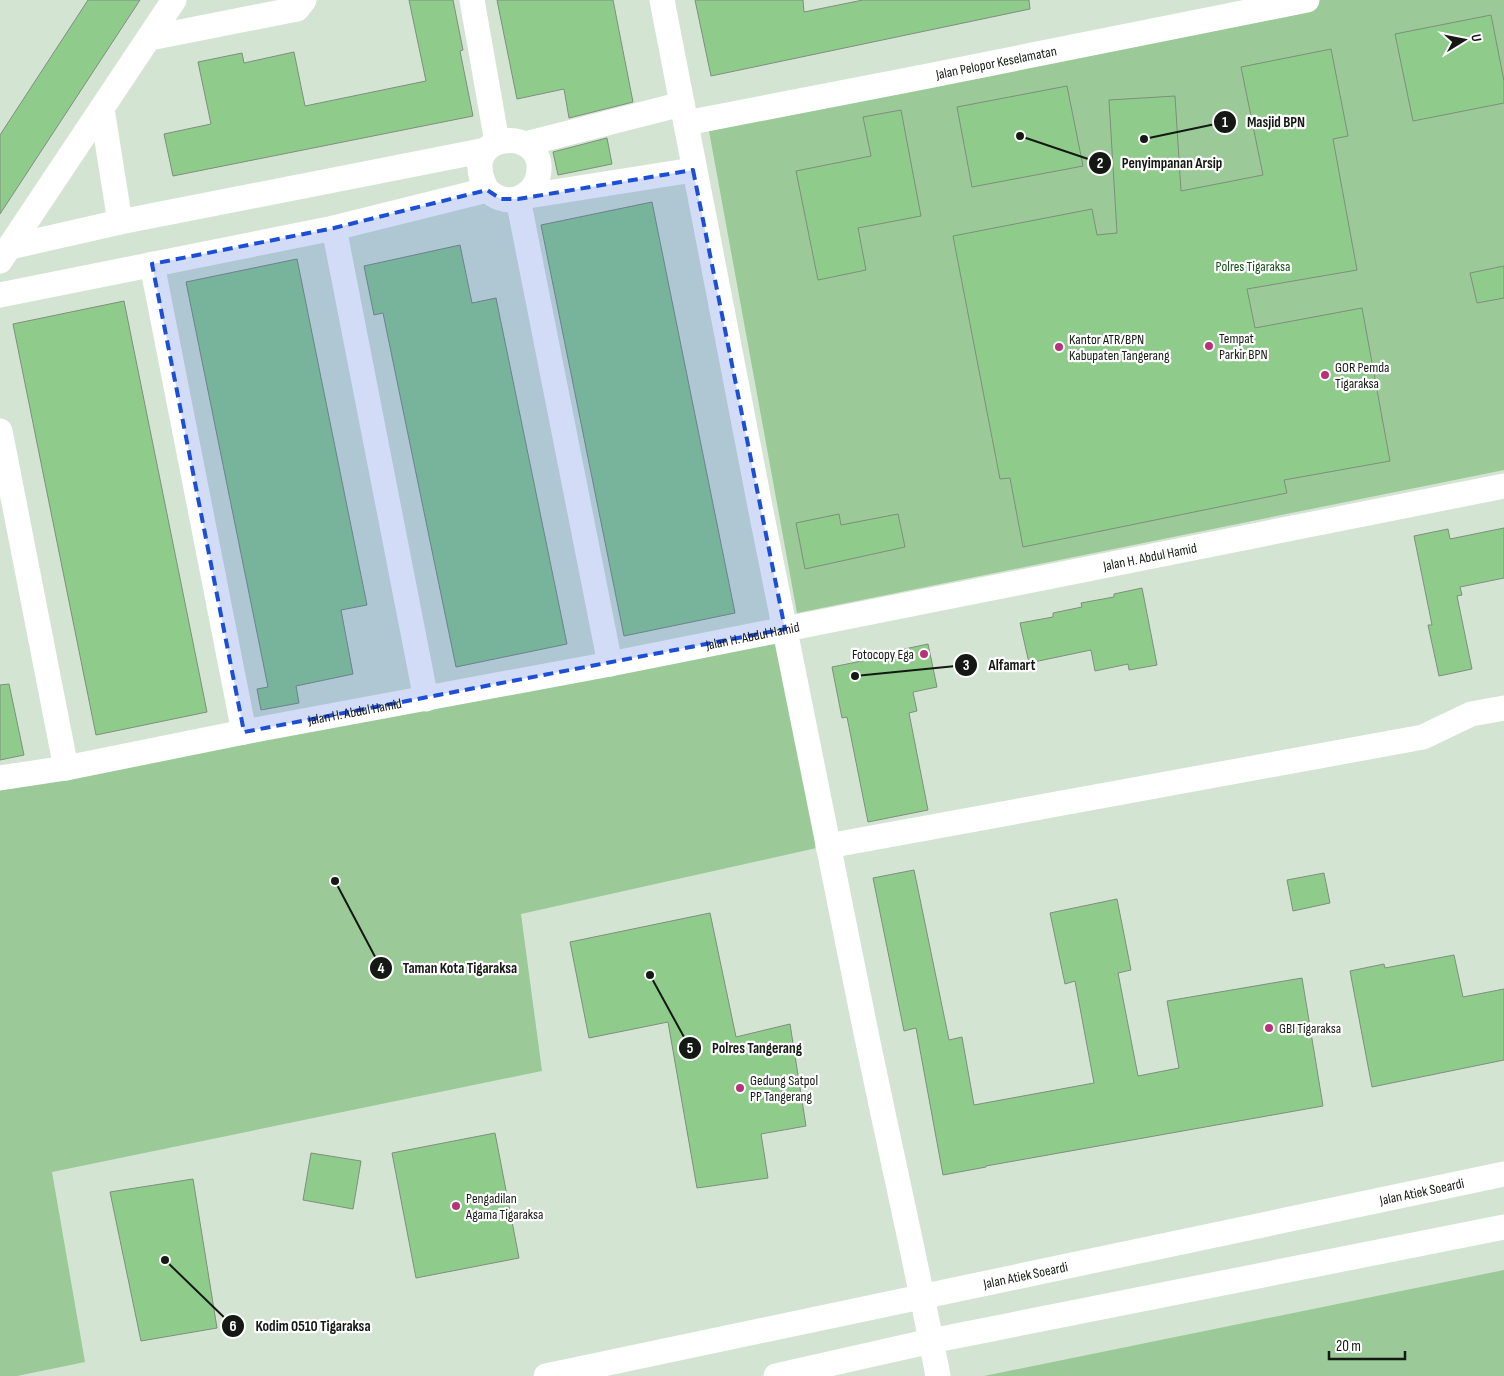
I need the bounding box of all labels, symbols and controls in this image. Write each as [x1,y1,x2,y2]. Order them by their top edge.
north arrow [1439,15,1489,65]
text: U [1467,33,1485,43]
street label: Jalan Pelopor Keselamatan [933,42,1058,83]
callout: Masjid BPN [1212,107,1315,137]
text: 1 [1222,113,1228,132]
text: Masjid BPN [1247,113,1305,132]
callout: Penyimpanan Arsip [1087,148,1233,178]
text: 2 [1097,154,1103,173]
text: Penyimpanan Arsip [1122,154,1222,173]
park label: Polres Tigaraksa [1216,258,1290,275]
place label: Tempat Parkir BPN [1219,330,1268,363]
place label: Kantor ATR/BPN Kabupaten Tangerang [1069,331,1170,364]
marker: Tempat Parkir BPN [1203,340,1215,352]
marker: Kantor ATR/BPN Kabupaten Tangerang [1053,341,1065,353]
place label: GOR Pemda Tigaraksa [1335,359,1389,392]
marker: GOR Pemda Tigaraksa [1319,369,1331,381]
street label: Jalan H. Abdul Hamid [1101,539,1198,575]
street label: Jalan H. Abdul Hamid [703,618,801,654]
place label: Fotocopy Ega [852,646,914,663]
marker: Fotocopy Ega [918,648,930,660]
callout: Alfamart [953,650,1045,680]
text: 3 [963,656,970,675]
text: Alfamart [988,656,1035,675]
street label: Jalan H. Abdul Hamid [306,695,403,729]
callout: Taman Kota Tigaraksa [368,953,527,983]
text: 4 [378,959,385,978]
text: Taman Kota Tigaraksa [403,959,517,978]
place label: GBI Tigaraksa [1279,1020,1341,1037]
marker: GBI Tigaraksa [1263,1022,1275,1034]
callout: Polres Tangerang [677,1033,812,1063]
text: 5 [687,1039,694,1058]
text: Polres Tangerang [712,1039,803,1058]
place label: Gedung Satpol PP Tangerang [750,1072,818,1105]
marker: Gedung Satpol PP Tangerang [734,1082,746,1094]
street label: Jalan Atiek Soeardi [1377,1175,1466,1209]
place label: Pengadilan Agama Tigaraksa [465,1190,543,1223]
marker: Pengadilan Agama Tigaraksa [450,1200,462,1212]
street label: Jalan Atiek Soeardi [981,1258,1069,1293]
callout: Kodim 0510 Tigaraksa [220,1311,381,1341]
text: 6 [229,1317,237,1336]
text: Kodim 0510 Tigaraksa [255,1317,371,1336]
scale bar [1329,1328,1405,1360]
text: 20 m [1336,1337,1361,1356]

